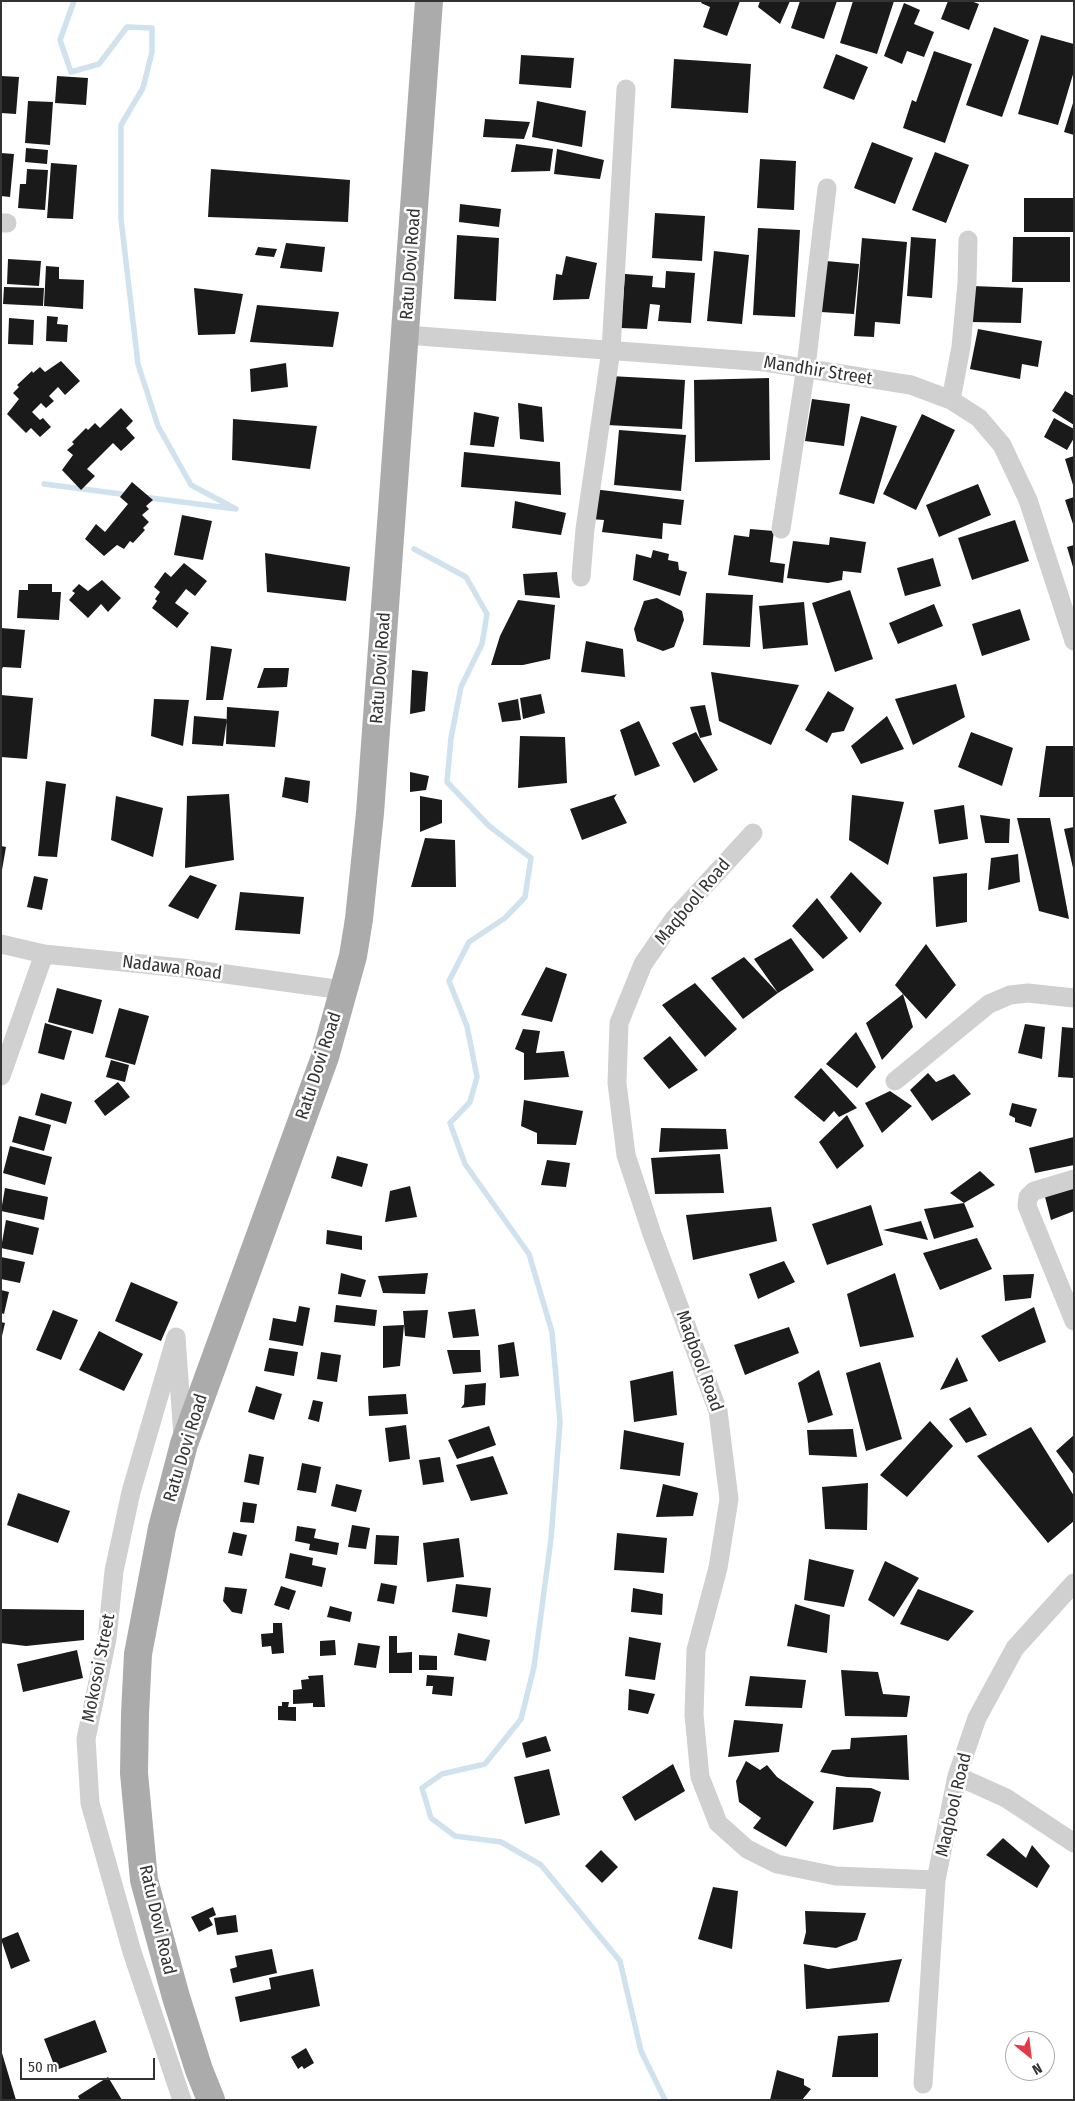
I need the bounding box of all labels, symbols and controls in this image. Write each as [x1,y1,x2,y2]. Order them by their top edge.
street label: Ratu Dovi Road [396,207,426,321]
street label: Mandhir Street [762,352,874,390]
street label: Ratu Dovi Road [366,611,396,725]
street label: Maqbool Road [651,854,735,950]
street label: Nadawa Road [121,951,223,985]
street label: Ratu Dovi Road [291,1009,347,1123]
street label: Maqbool Road [671,1307,727,1415]
street label: Ratu Dovi Road [159,1391,213,1505]
street label: Mokosoi Street [78,1612,120,1724]
street label: Maqbool Road [932,1751,976,1859]
street label: Ratu Dovi Road [134,1863,180,1977]
north arrow [1005,2031,1055,2081]
scale bar [22,2048,158,2080]
text: 50 m [28,2058,58,2076]
text: N [1029,2059,1045,2078]

